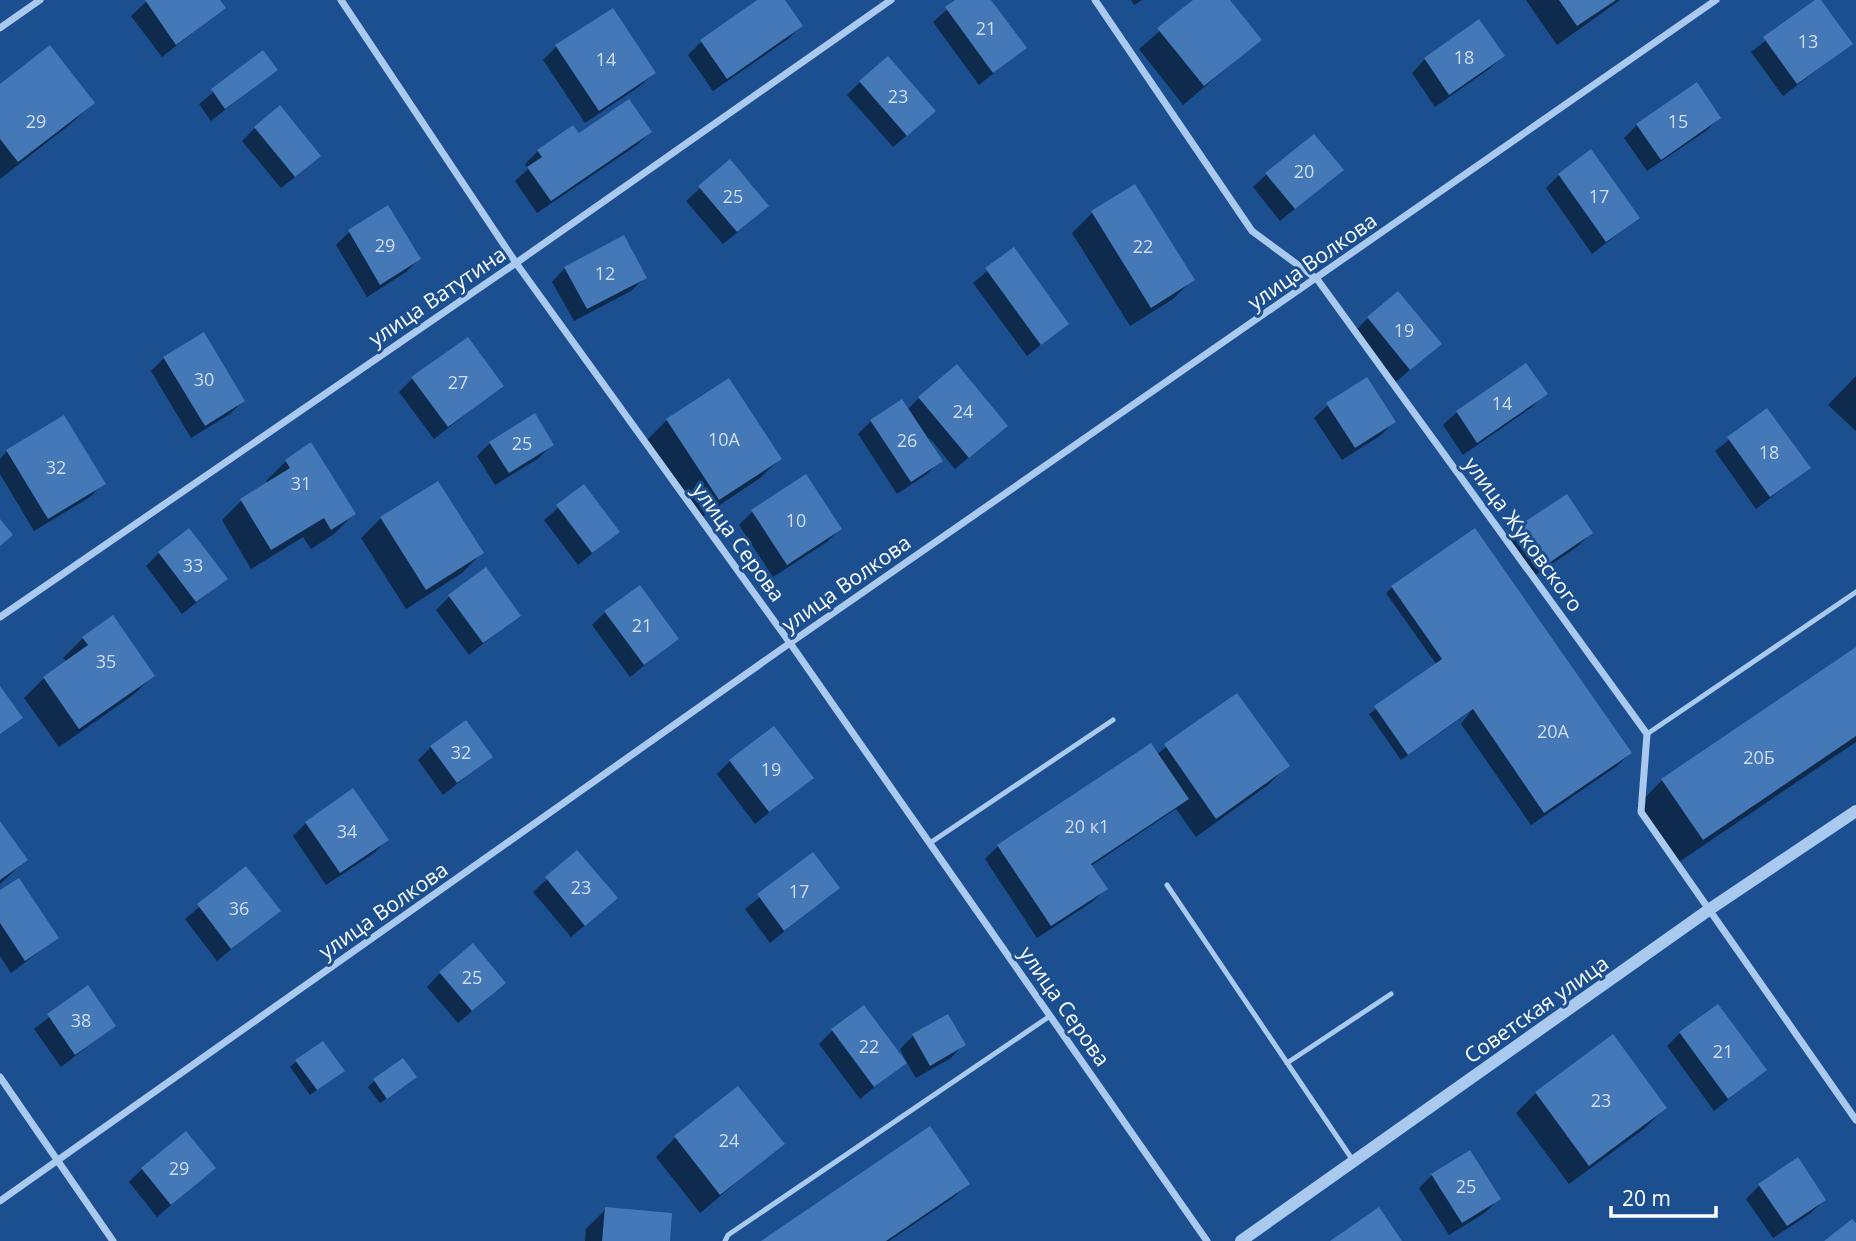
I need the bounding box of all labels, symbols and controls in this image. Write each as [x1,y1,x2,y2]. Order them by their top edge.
house number: 21 [976,16,996,40]
house number: 13 [1798,29,1818,53]
house number: 18 [1454,45,1474,69]
house number: 14 [596,47,616,71]
house number: 23 [888,84,908,108]
house number: 29 [26,109,46,133]
house number: 15 [1668,109,1688,133]
house number: 20 [1294,159,1314,183]
house number: 25 [723,184,743,208]
house number: 17 [1589,184,1609,208]
street label: улица Волкова [1242,206,1382,316]
house number: 29 [375,233,395,257]
house number: 22 [1133,234,1153,258]
street label: улица Ватутина [363,240,511,352]
house number: 12 [595,261,615,285]
house number: 19 [1394,318,1414,342]
house number: 30 [194,367,214,391]
house number: 27 [448,370,468,394]
house number: 14 [1492,391,1512,415]
house number: 24 [953,399,973,423]
house number: 10А [708,427,741,451]
house number: 26 [897,428,917,452]
house number: 25 [512,431,532,455]
house number: 18 [1759,440,1779,464]
street label: улица Жуковского [1458,451,1590,617]
house number: 32 [46,455,66,479]
house number: 31 [291,471,311,495]
street label: улица Серова [686,477,792,607]
house number: 10 [786,508,806,532]
street label: улица Волкова [776,528,916,638]
house number: 33 [183,553,203,577]
house number: 21 [632,613,652,637]
house number: 35 [96,649,116,673]
house number: 20А [1537,719,1570,743]
house number: 32 [451,740,471,764]
house number: 20Б [1743,745,1775,769]
house number: 19 [761,757,781,781]
house number: 20 к1 [1065,814,1109,838]
house number: 34 [337,819,357,843]
street label: улица Волкова [313,855,453,965]
house number: 23 [571,875,591,899]
house number: 17 [789,879,809,903]
house number: 36 [229,896,249,920]
street label: улица Серова [1013,940,1117,1072]
street label: Советская улица [1458,949,1614,1069]
house number: 25 [462,965,482,989]
house number: 38 [71,1008,91,1032]
house number: 22 [859,1034,879,1058]
house number: 21 [1713,1039,1733,1063]
house number: 23 [1591,1088,1611,1112]
house number: 24 [719,1128,739,1152]
house number: 29 [169,1156,189,1180]
house number: 25 [1456,1174,1476,1198]
scale bar [1611,1174,1716,1218]
text: 20 m [1622,1184,1671,1212]

